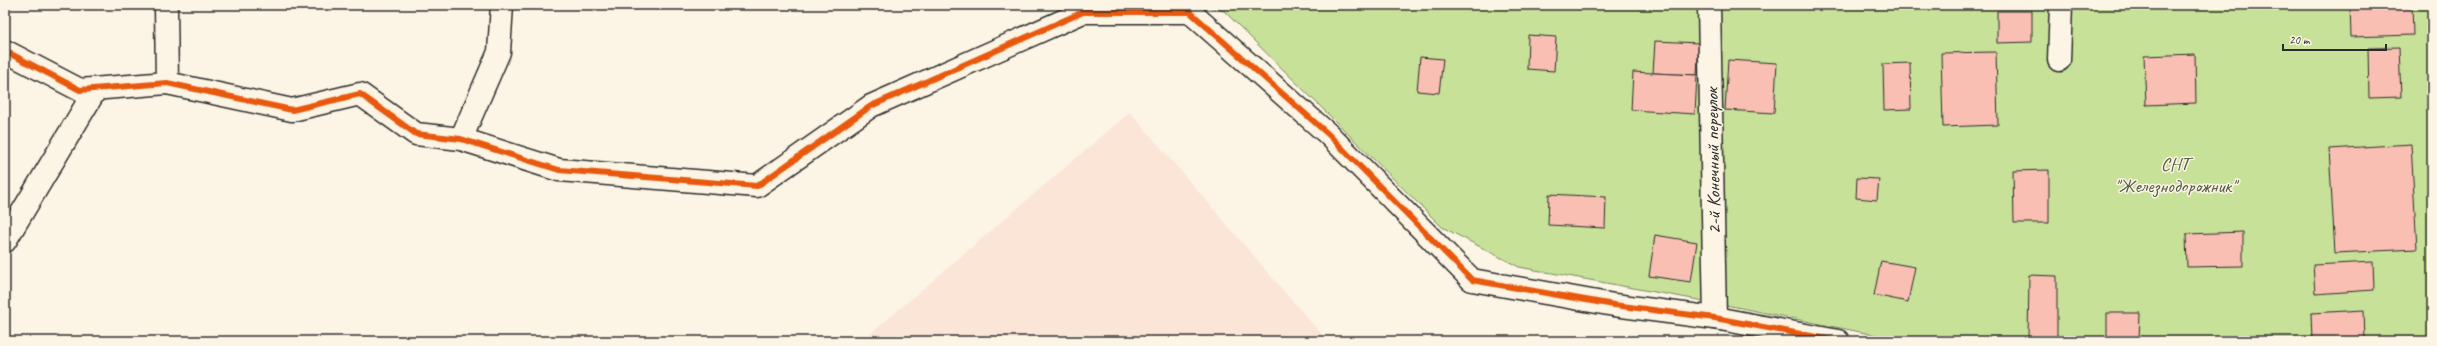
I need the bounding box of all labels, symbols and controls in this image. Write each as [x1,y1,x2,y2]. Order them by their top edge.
scale bar [2283,26,2386,52]
text: 20 m [2289,32,2311,48]
street label: 2-й Конечный переулок [1700,86,1726,234]
park label: СНТ "Железнодорожник" [2114,152,2239,198]

